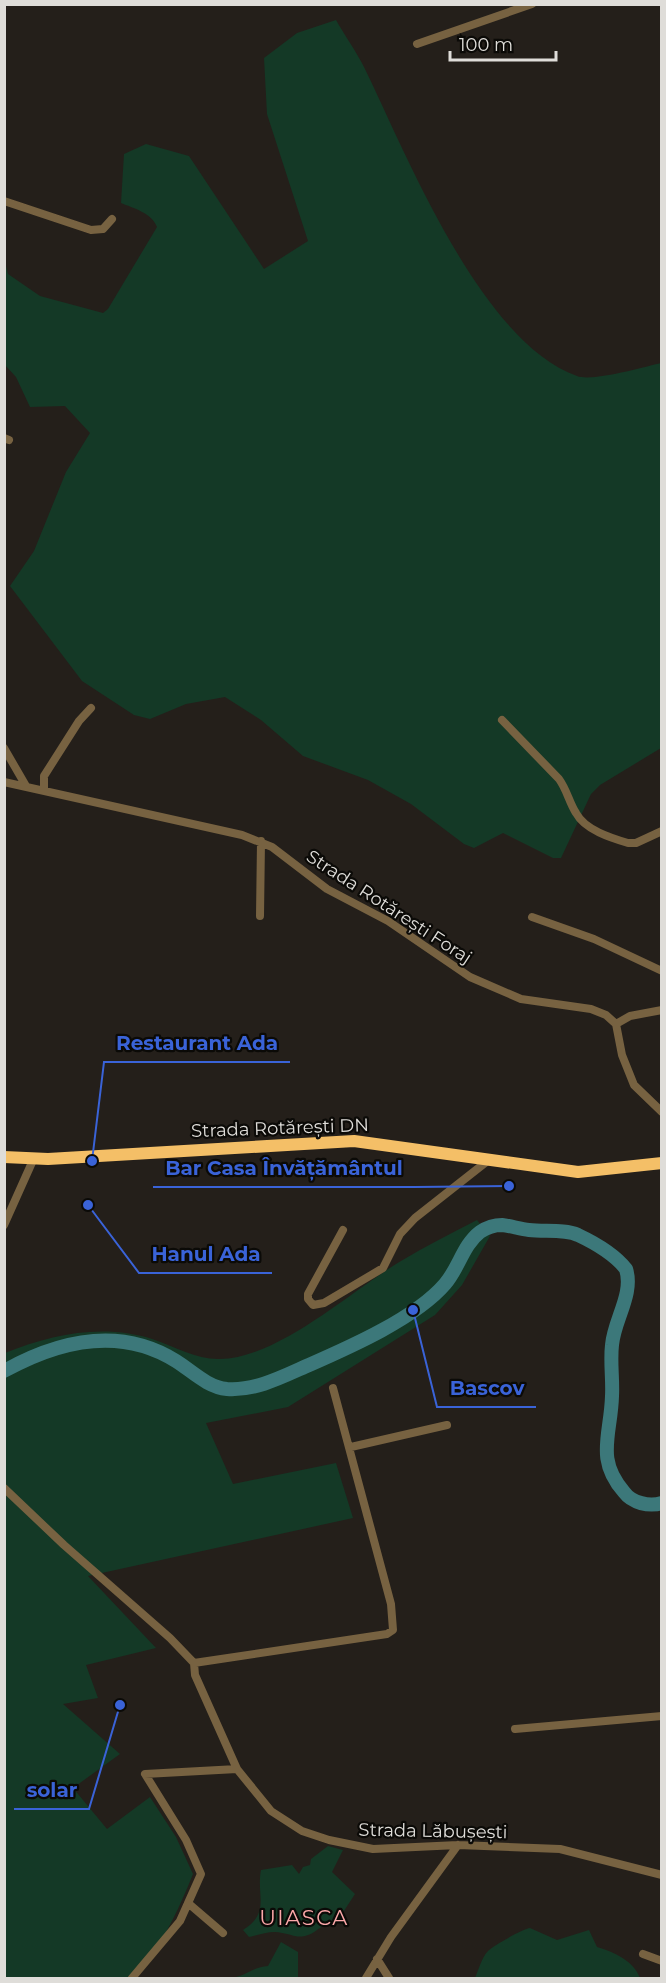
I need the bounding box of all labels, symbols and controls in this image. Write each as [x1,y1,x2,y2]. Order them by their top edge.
scale bar [450,24,556,62]
text: 100 m [459,34,513,56]
street label: Strada Rotărești Foraj [302,845,476,970]
callout: Restaurant Ada [104,1024,290,1062]
text: Restaurant Ada [116,1031,278,1055]
street label: Strada Rotărești DN [191,1114,369,1143]
callout: Bar Casa Învățământul [153,1149,415,1187]
text: Bar Casa Învățământul [165,1156,403,1181]
callout: Hanul Ada [139,1235,272,1273]
text: Hanul Ada [151,1242,261,1266]
callout: Bascov [437,1369,536,1407]
text: Bascov [450,1376,525,1400]
callout: solar [14,1771,89,1809]
text: solar [27,1778,78,1802]
street label: Strada Lăbușești [358,1819,508,1844]
district label: UIASCA [259,1905,349,1930]

